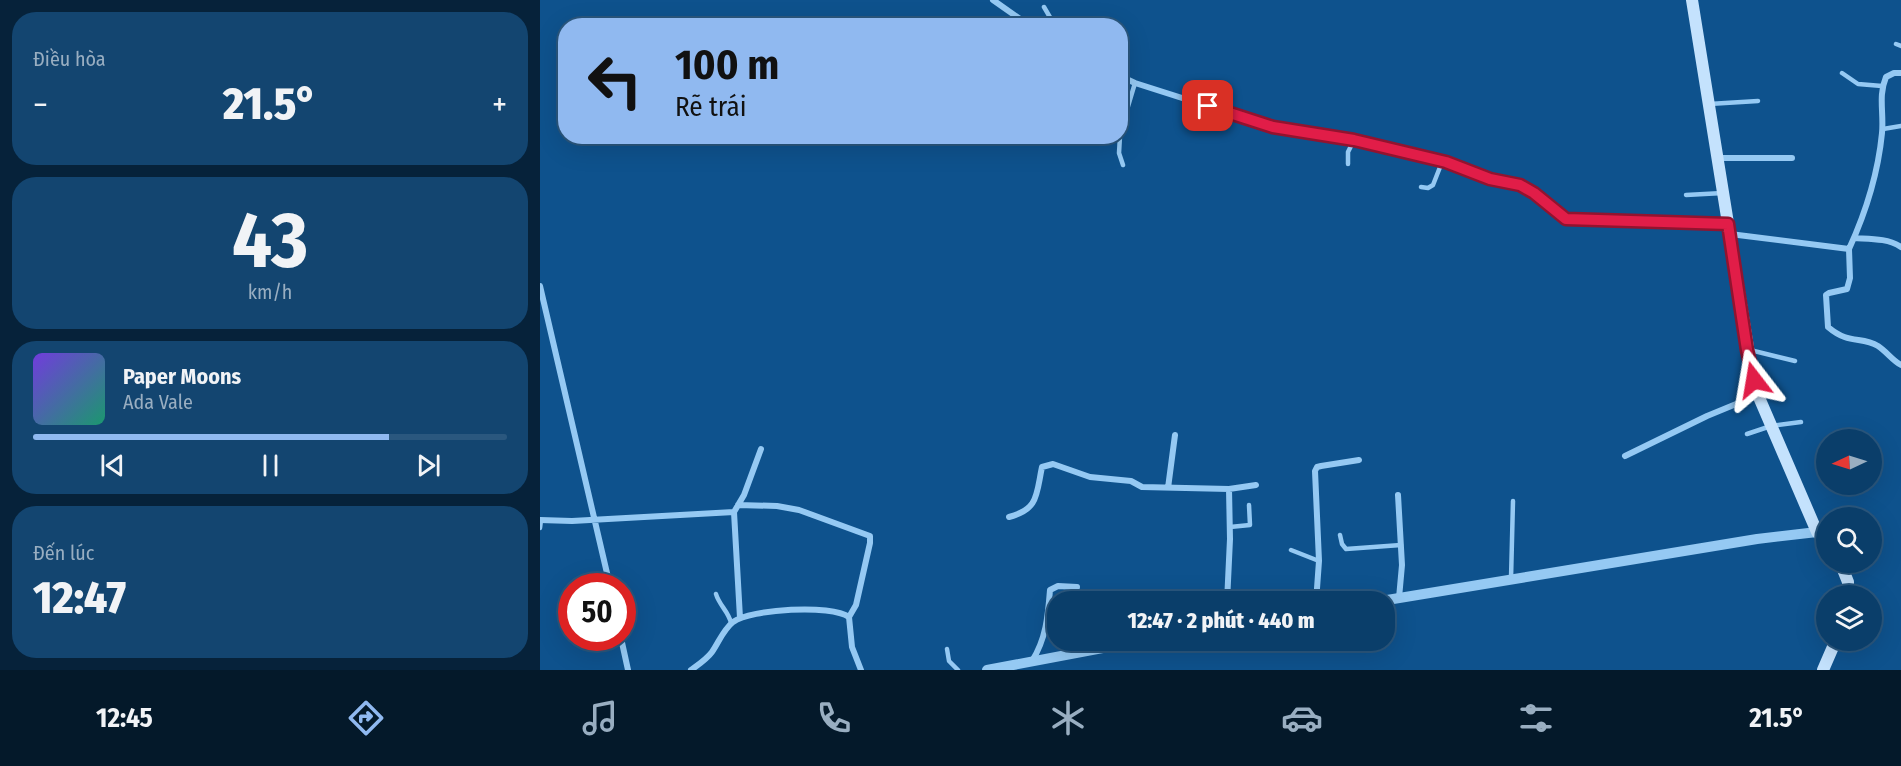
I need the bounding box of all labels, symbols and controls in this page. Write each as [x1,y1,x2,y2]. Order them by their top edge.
text: 100 m [675,40,779,90]
icon: left [576,42,654,120]
text: Điều hòa [33,47,106,71]
text: 21.5° [223,77,317,131]
pin [1182,80,1233,131]
text: − [33,85,48,125]
text: + [492,85,507,125]
icon: arrive [1191,89,1224,122]
text: Rẽ trái [675,91,746,123]
text: 43 [232,194,308,288]
text: km/h [248,280,292,304]
position arrow [1722,348,1786,412]
text: Paper Moons [123,363,241,390]
text: Ada Vale [123,390,193,414]
north arrow [1816,429,1882,495]
map controls [1816,429,1882,651]
icon: previous [96,449,129,482]
icon: pause [254,449,287,482]
icon: next [412,449,445,482]
button: search [1816,507,1882,573]
text: Đến lúc [33,541,94,565]
text: 12:47 [33,571,126,625]
speed limit sign: 50 [558,573,636,651]
button: layers [1816,585,1882,651]
text: 12:47 · 2 phút · 440 m [1127,607,1315,634]
icon: directions [345,697,387,739]
icon: music [579,697,621,739]
icon: phone [813,697,855,739]
icon: climate [1047,697,1089,739]
icon: car [1281,697,1323,739]
icon: filters [1515,697,1557,739]
text: 12:45 [96,702,153,734]
text: 21.5° [1749,702,1805,734]

